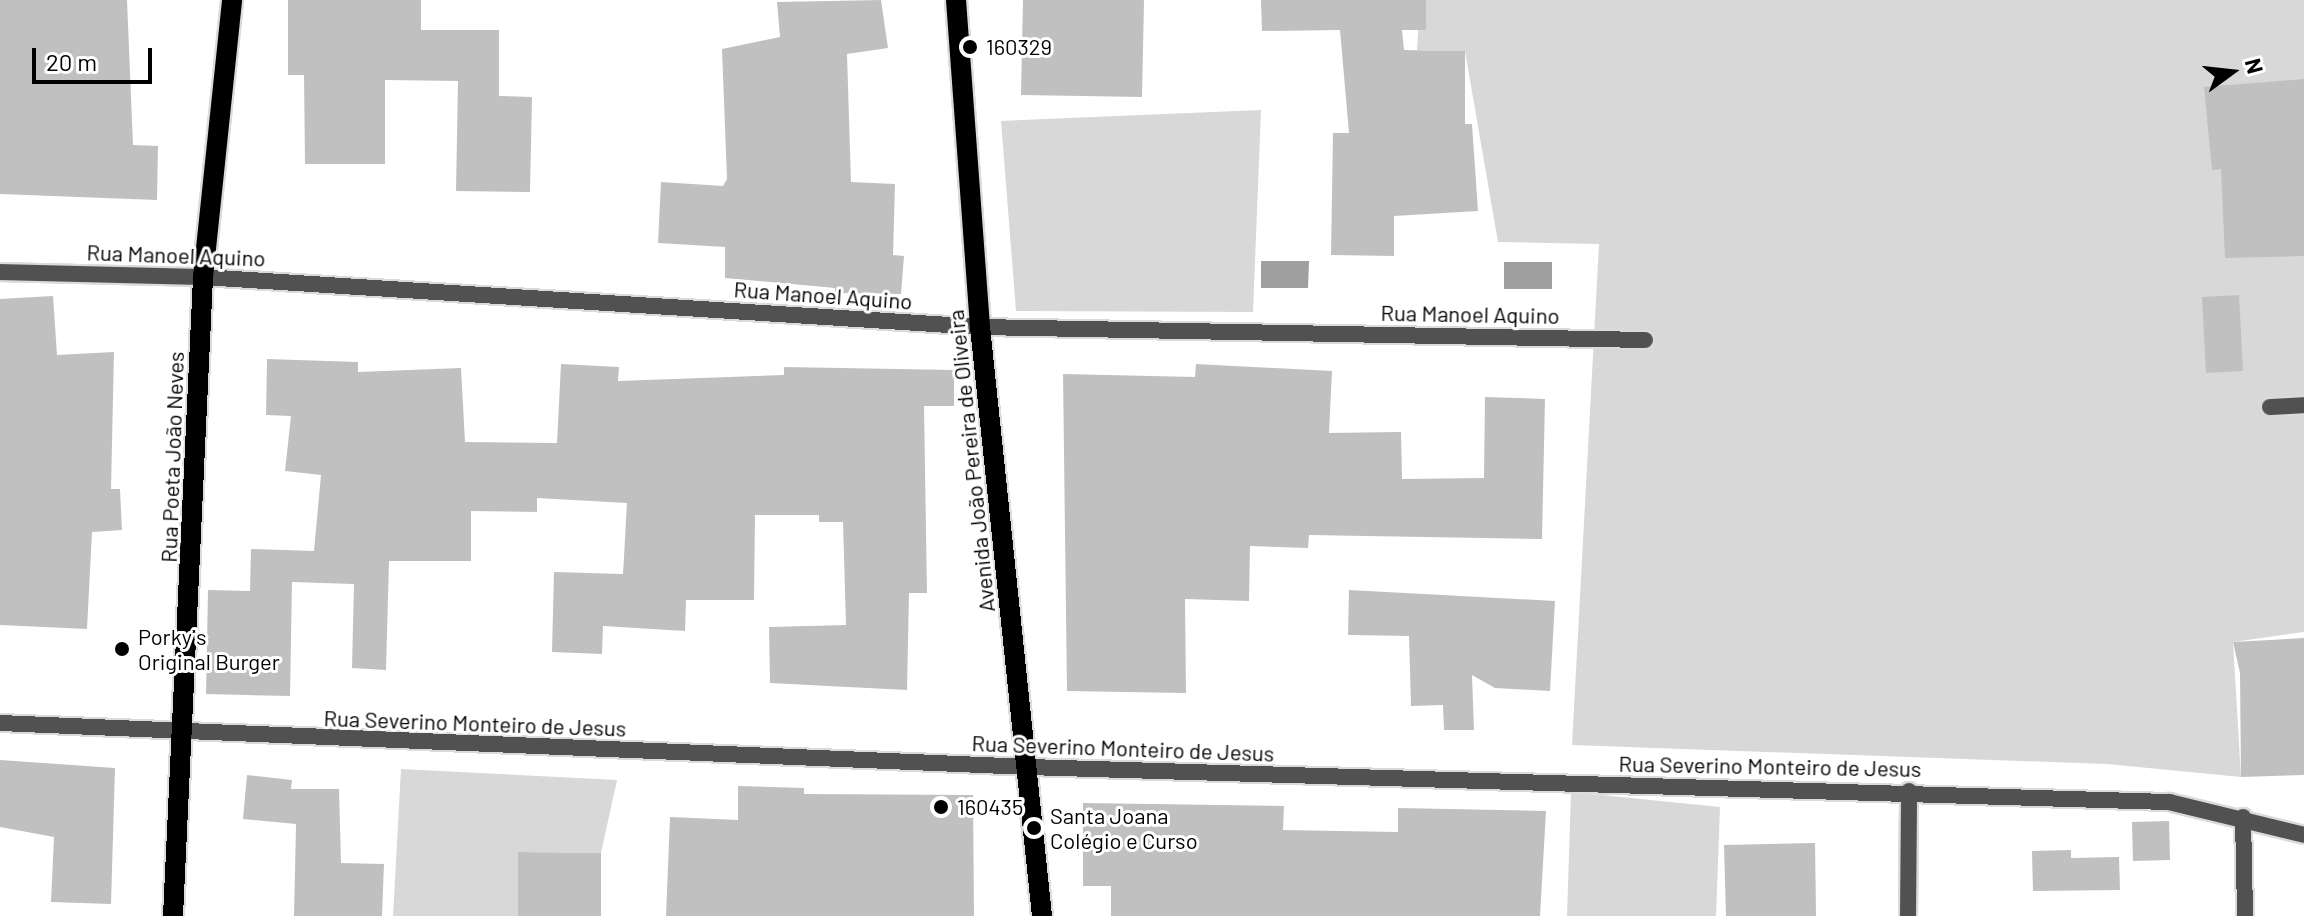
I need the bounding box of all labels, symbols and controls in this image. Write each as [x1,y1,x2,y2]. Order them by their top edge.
scale bar [36,32,156,82]
north arrow [2192,32,2272,112]
place label: 160329 [986,34,1052,60]
marker: 160329 [961,38,979,56]
text: 20 m [46,47,97,76]
text: N [2241,55,2270,76]
street label: Rua Manoel Aquino [86,239,266,271]
street label: Rua Manoel Aquino [733,276,913,314]
street label: Rua Manoel Aquino [1380,299,1560,329]
street label: Avenida João Pereira de Oliveira [942,308,1000,614]
street label: Rua Poeta João Neves [155,351,189,563]
place label: Porky´s Original Burger [138,623,280,674]
marker: Porky´s Original Burger [113,640,131,658]
street label: Rua Severino Monteiro de Jesus [323,705,627,741]
street label: Rua Severino Monteiro de Jesus [971,730,1275,766]
street label: Rua Severino Monteiro de Jesus [1618,750,1922,782]
place label: 160435 [957,794,1023,820]
marker: 160435 [932,798,950,816]
place label: Santa Joana Colégio e Curso [1050,802,1198,854]
marker: Santa Joana Colégio e Curso [1025,819,1043,837]

